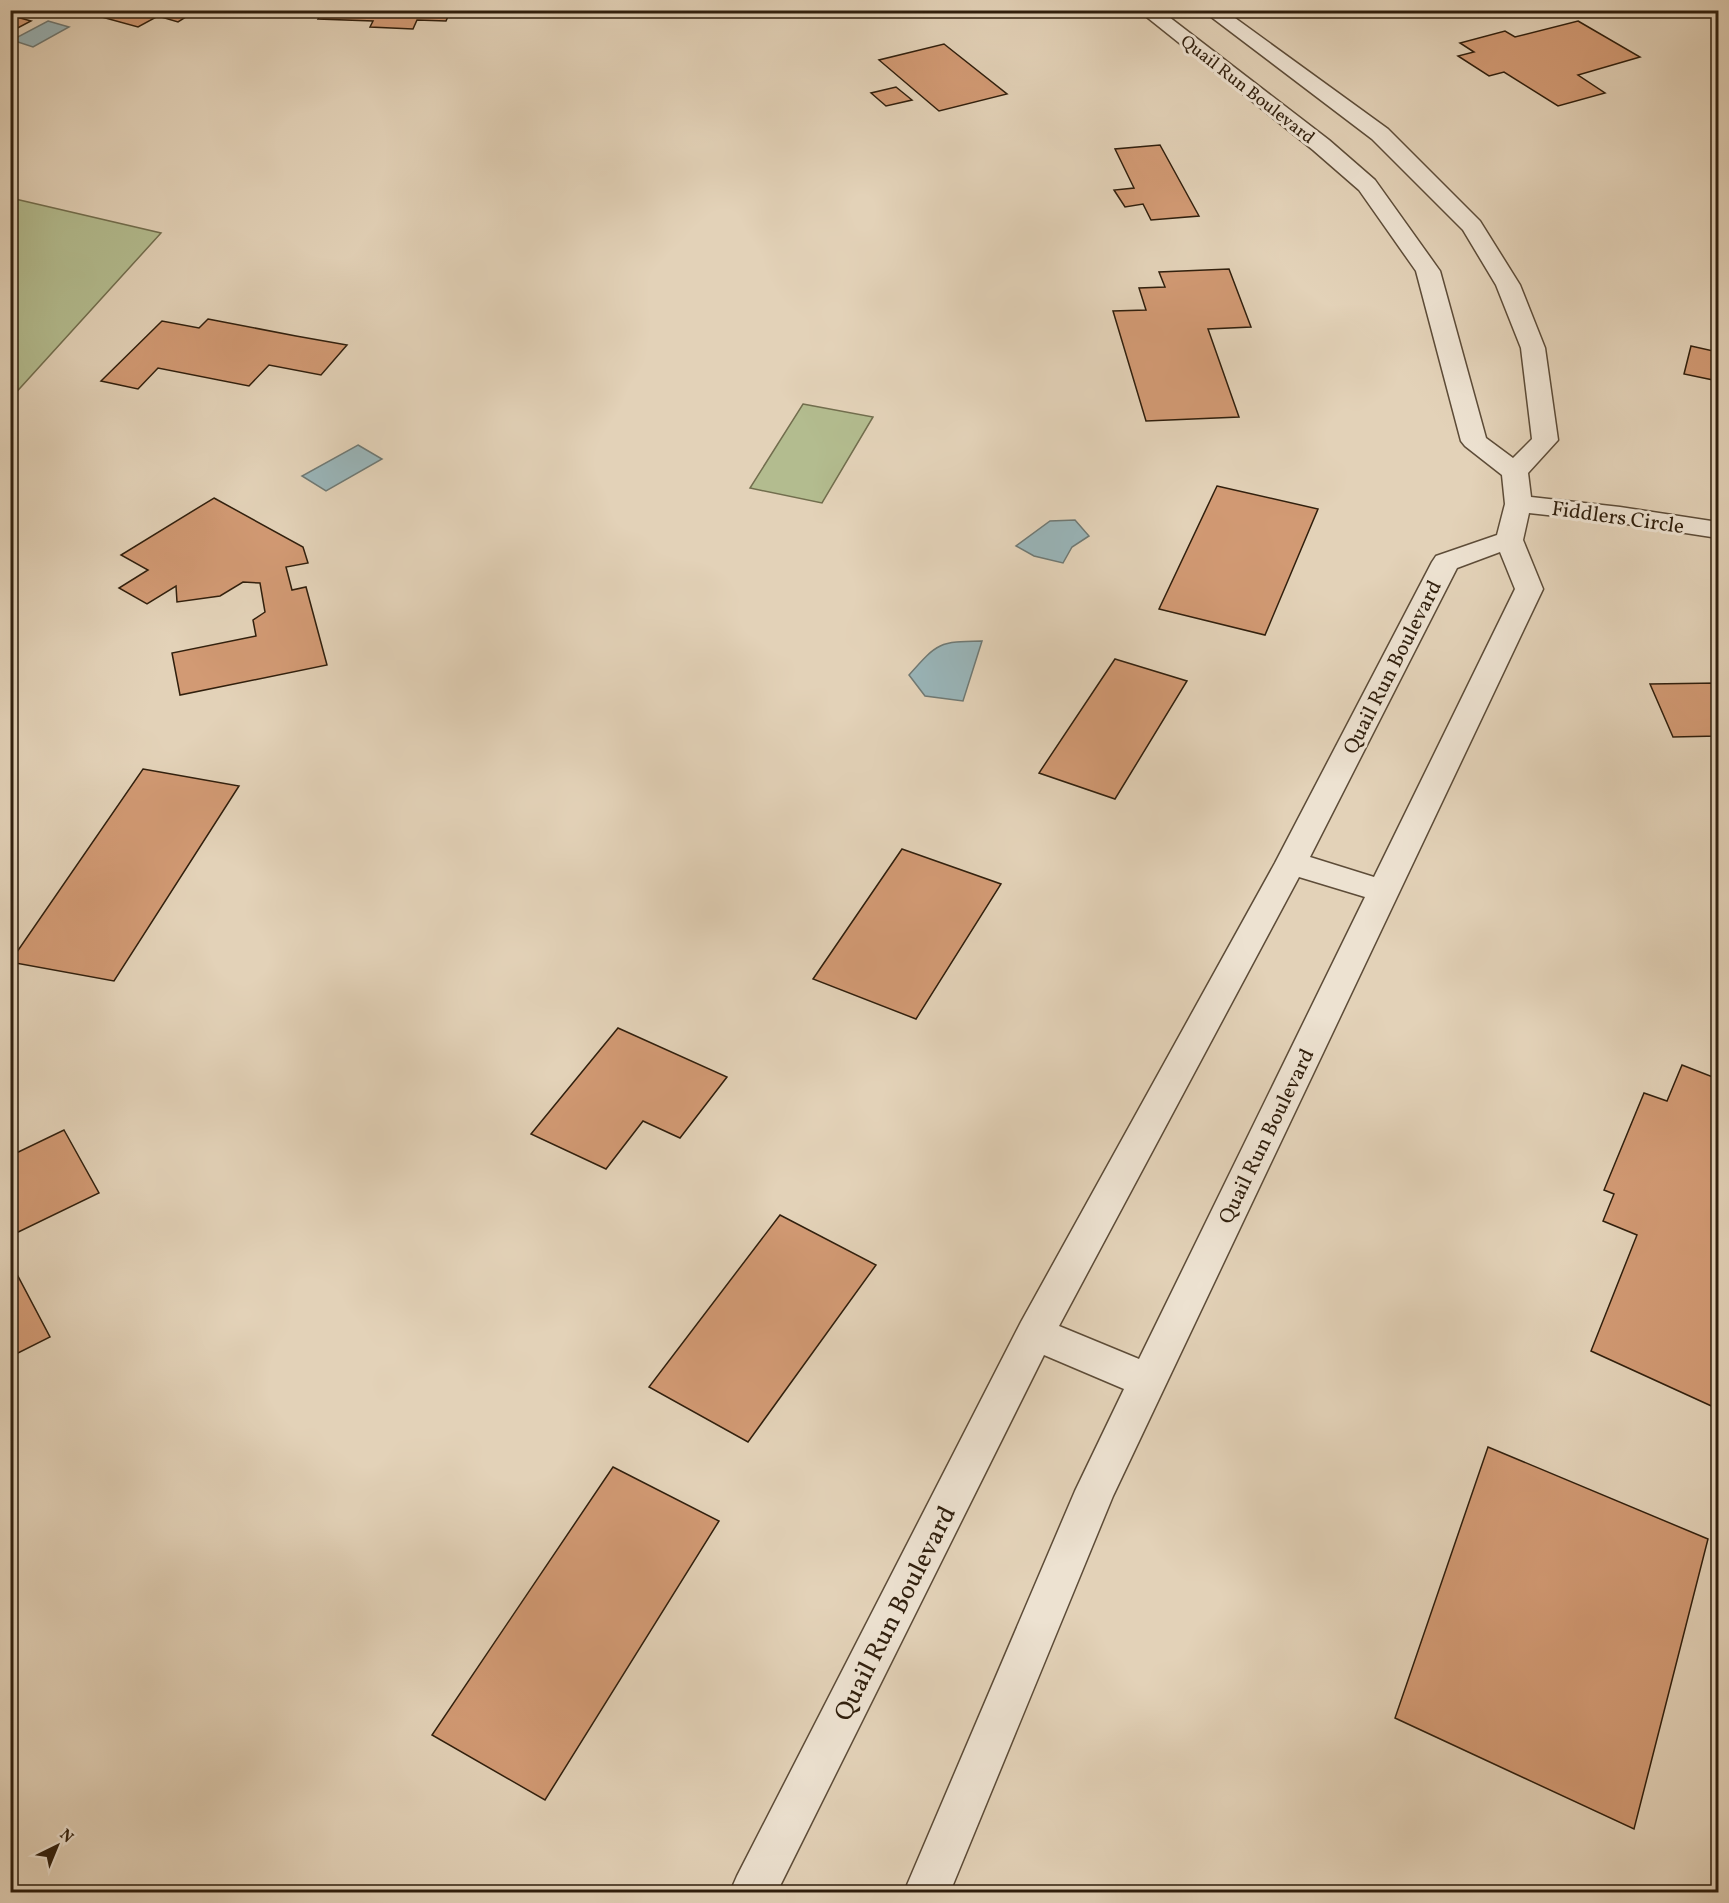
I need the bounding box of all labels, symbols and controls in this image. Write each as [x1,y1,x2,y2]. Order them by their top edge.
street label: Quail Run Boulevard [1175,30,1320,151]
street label: Fiddlers Circle [1550,495,1686,542]
street label: Quail Run Boulevard [1337,576,1450,760]
street label: Quail Run Boulevard [1212,1044,1322,1229]
street label: Quail Run Boulevard [826,1500,966,1728]
north arrow [27,1816,87,1876]
text: N [54,1824,78,1849]

